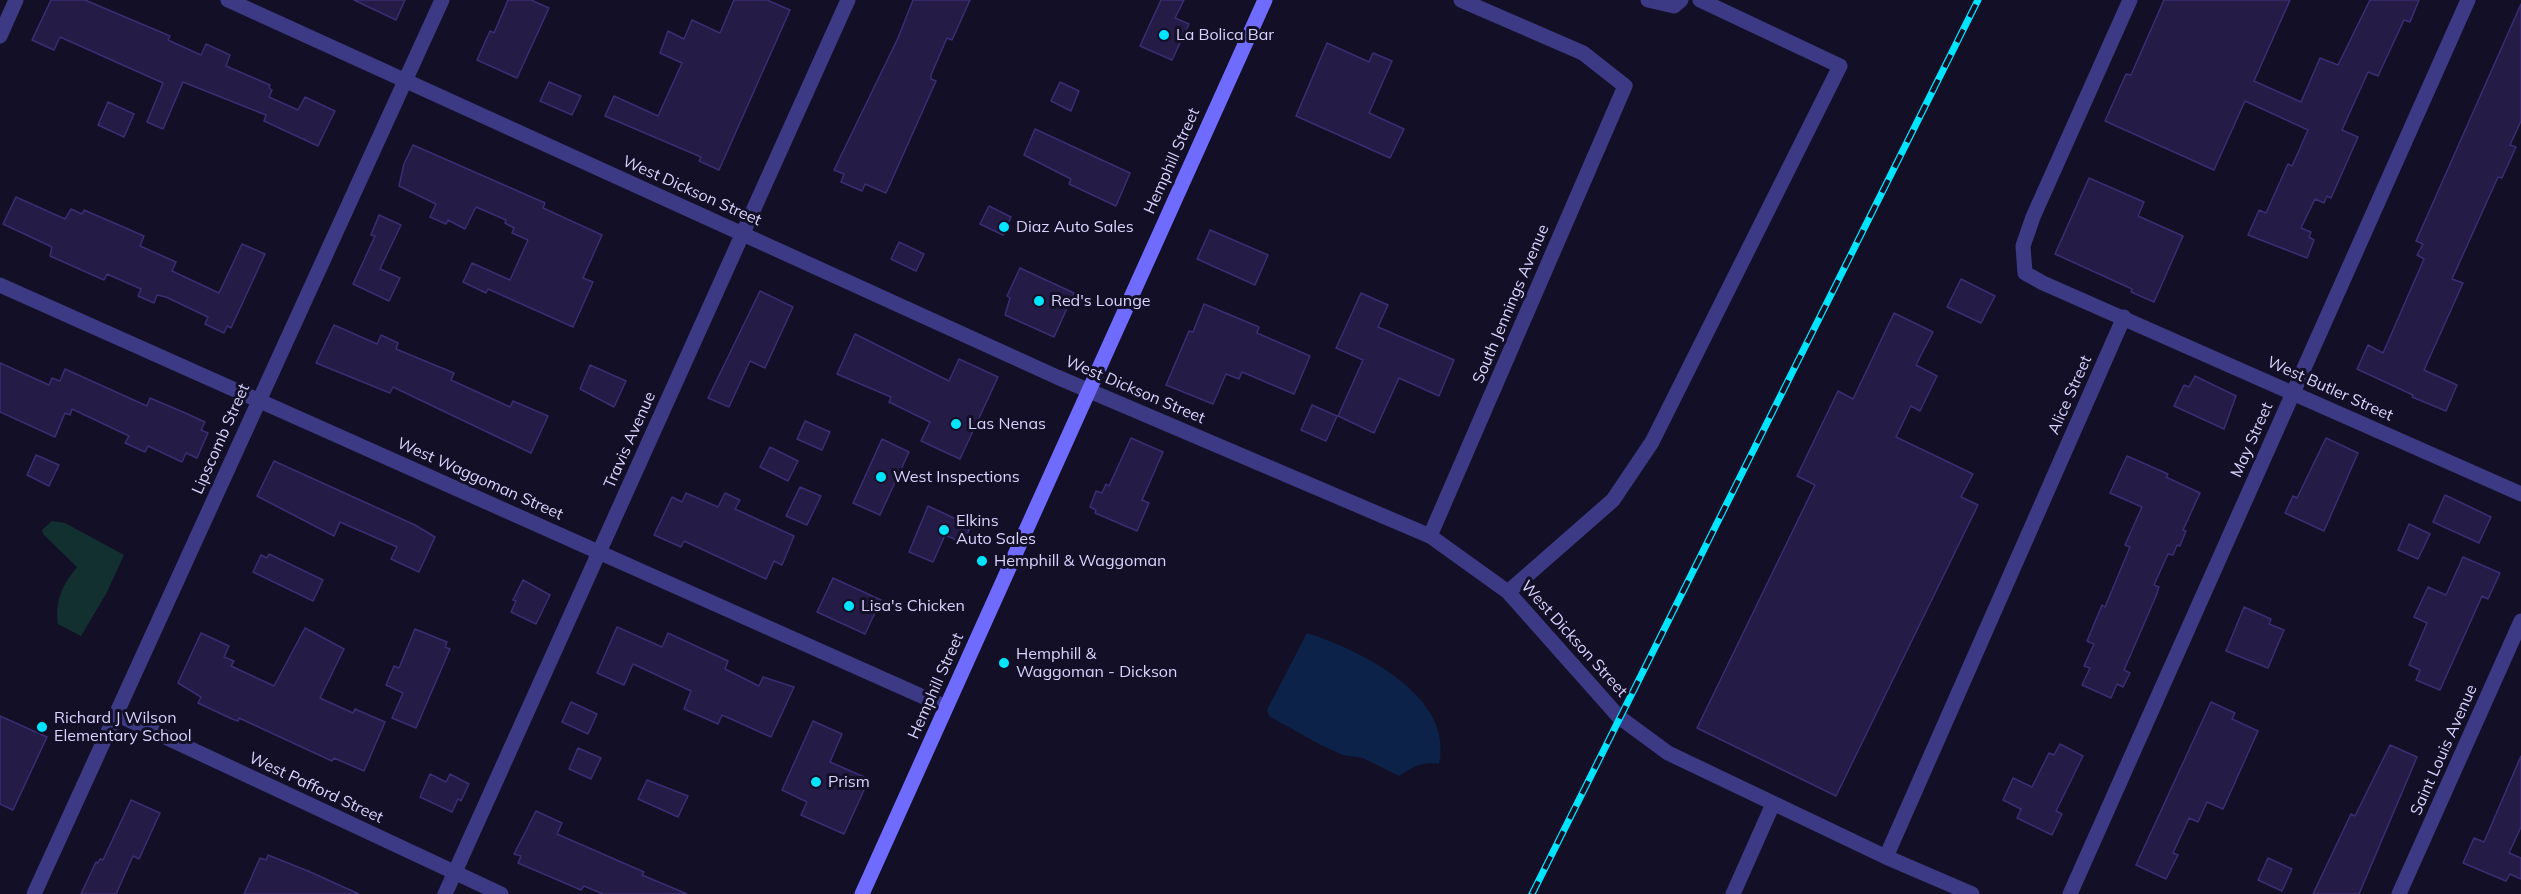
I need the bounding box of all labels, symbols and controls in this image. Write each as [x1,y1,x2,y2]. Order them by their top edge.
place label: La Bolica Bar [1176,25,1274,45]
marker: La Bolica Bar [1157,28,1171,42]
street label: Hemphill Street [1140,105,1204,217]
street label: West Dickson Street [620,152,764,230]
place label: Diaz Auto Sales [1016,217,1134,237]
marker: Diaz Auto Sales [997,220,1011,234]
street label: South Jennings Avenue [1469,222,1553,386]
place label: Red's Lounge [1051,291,1151,311]
marker: Red's Lounge [1032,294,1046,308]
street label: West Dickson Street [1062,352,1208,428]
street label: Alice Street [2044,353,2096,437]
street label: West Butler Street [2264,353,2396,425]
street label: Lipscomb Street [188,381,254,497]
street label: Travis Avenue [600,389,660,491]
street label: May Street [2227,399,2277,481]
place label: Las Nenas [968,414,1046,434]
marker: Las Nenas [949,417,963,431]
street label: West Waggoman Street [394,434,566,524]
place label: West Inspections [893,467,1020,487]
marker: West Inspections [874,470,888,484]
place label: Elkins Auto Sales [956,511,1036,549]
marker: Elkins Auto Sales [937,523,951,537]
place label: Hemphill & Waggoman [994,551,1166,571]
marker: Hemphill & Waggoman [975,554,989,568]
street label: West Dickson Street [1517,577,1631,701]
place label: Lisa's Chicken [861,596,965,616]
marker: Lisa's Chicken [842,599,856,613]
street label: Hemphill Street [904,630,968,742]
place label: Hemphill & Waggoman - Dickson [1016,644,1177,682]
marker: Hemphill & Waggoman - Dickson [997,656,1011,670]
street label: Saint Louis Avenue [2407,682,2481,818]
place label: Richard J Wilson Elementary School [54,708,192,746]
marker: Richard J Wilson Elementary School [35,720,49,734]
street label: West Pafford Street [246,748,386,828]
place label: Prism [828,772,870,792]
marker: Prism [809,775,823,789]

